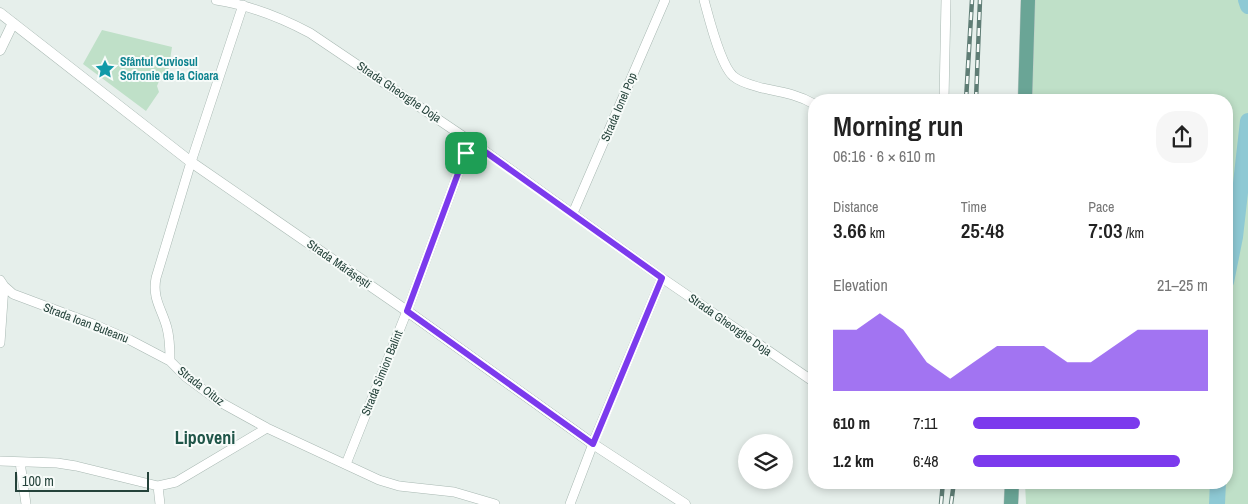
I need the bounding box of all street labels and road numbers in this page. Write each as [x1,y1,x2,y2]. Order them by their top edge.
street label: Strada Gheorghe Doja [354,58,445,126]
street label: Strada Ionel Pop [597,70,641,144]
street label: Strada Mărășești [304,236,374,292]
street label: Strada Gheorghe Doja [685,290,775,360]
street label: Strada Ioan Buteanu [41,299,131,347]
street label: Strada Simion Balint [358,328,407,418]
street label: Strada Oituz [174,363,228,409]

